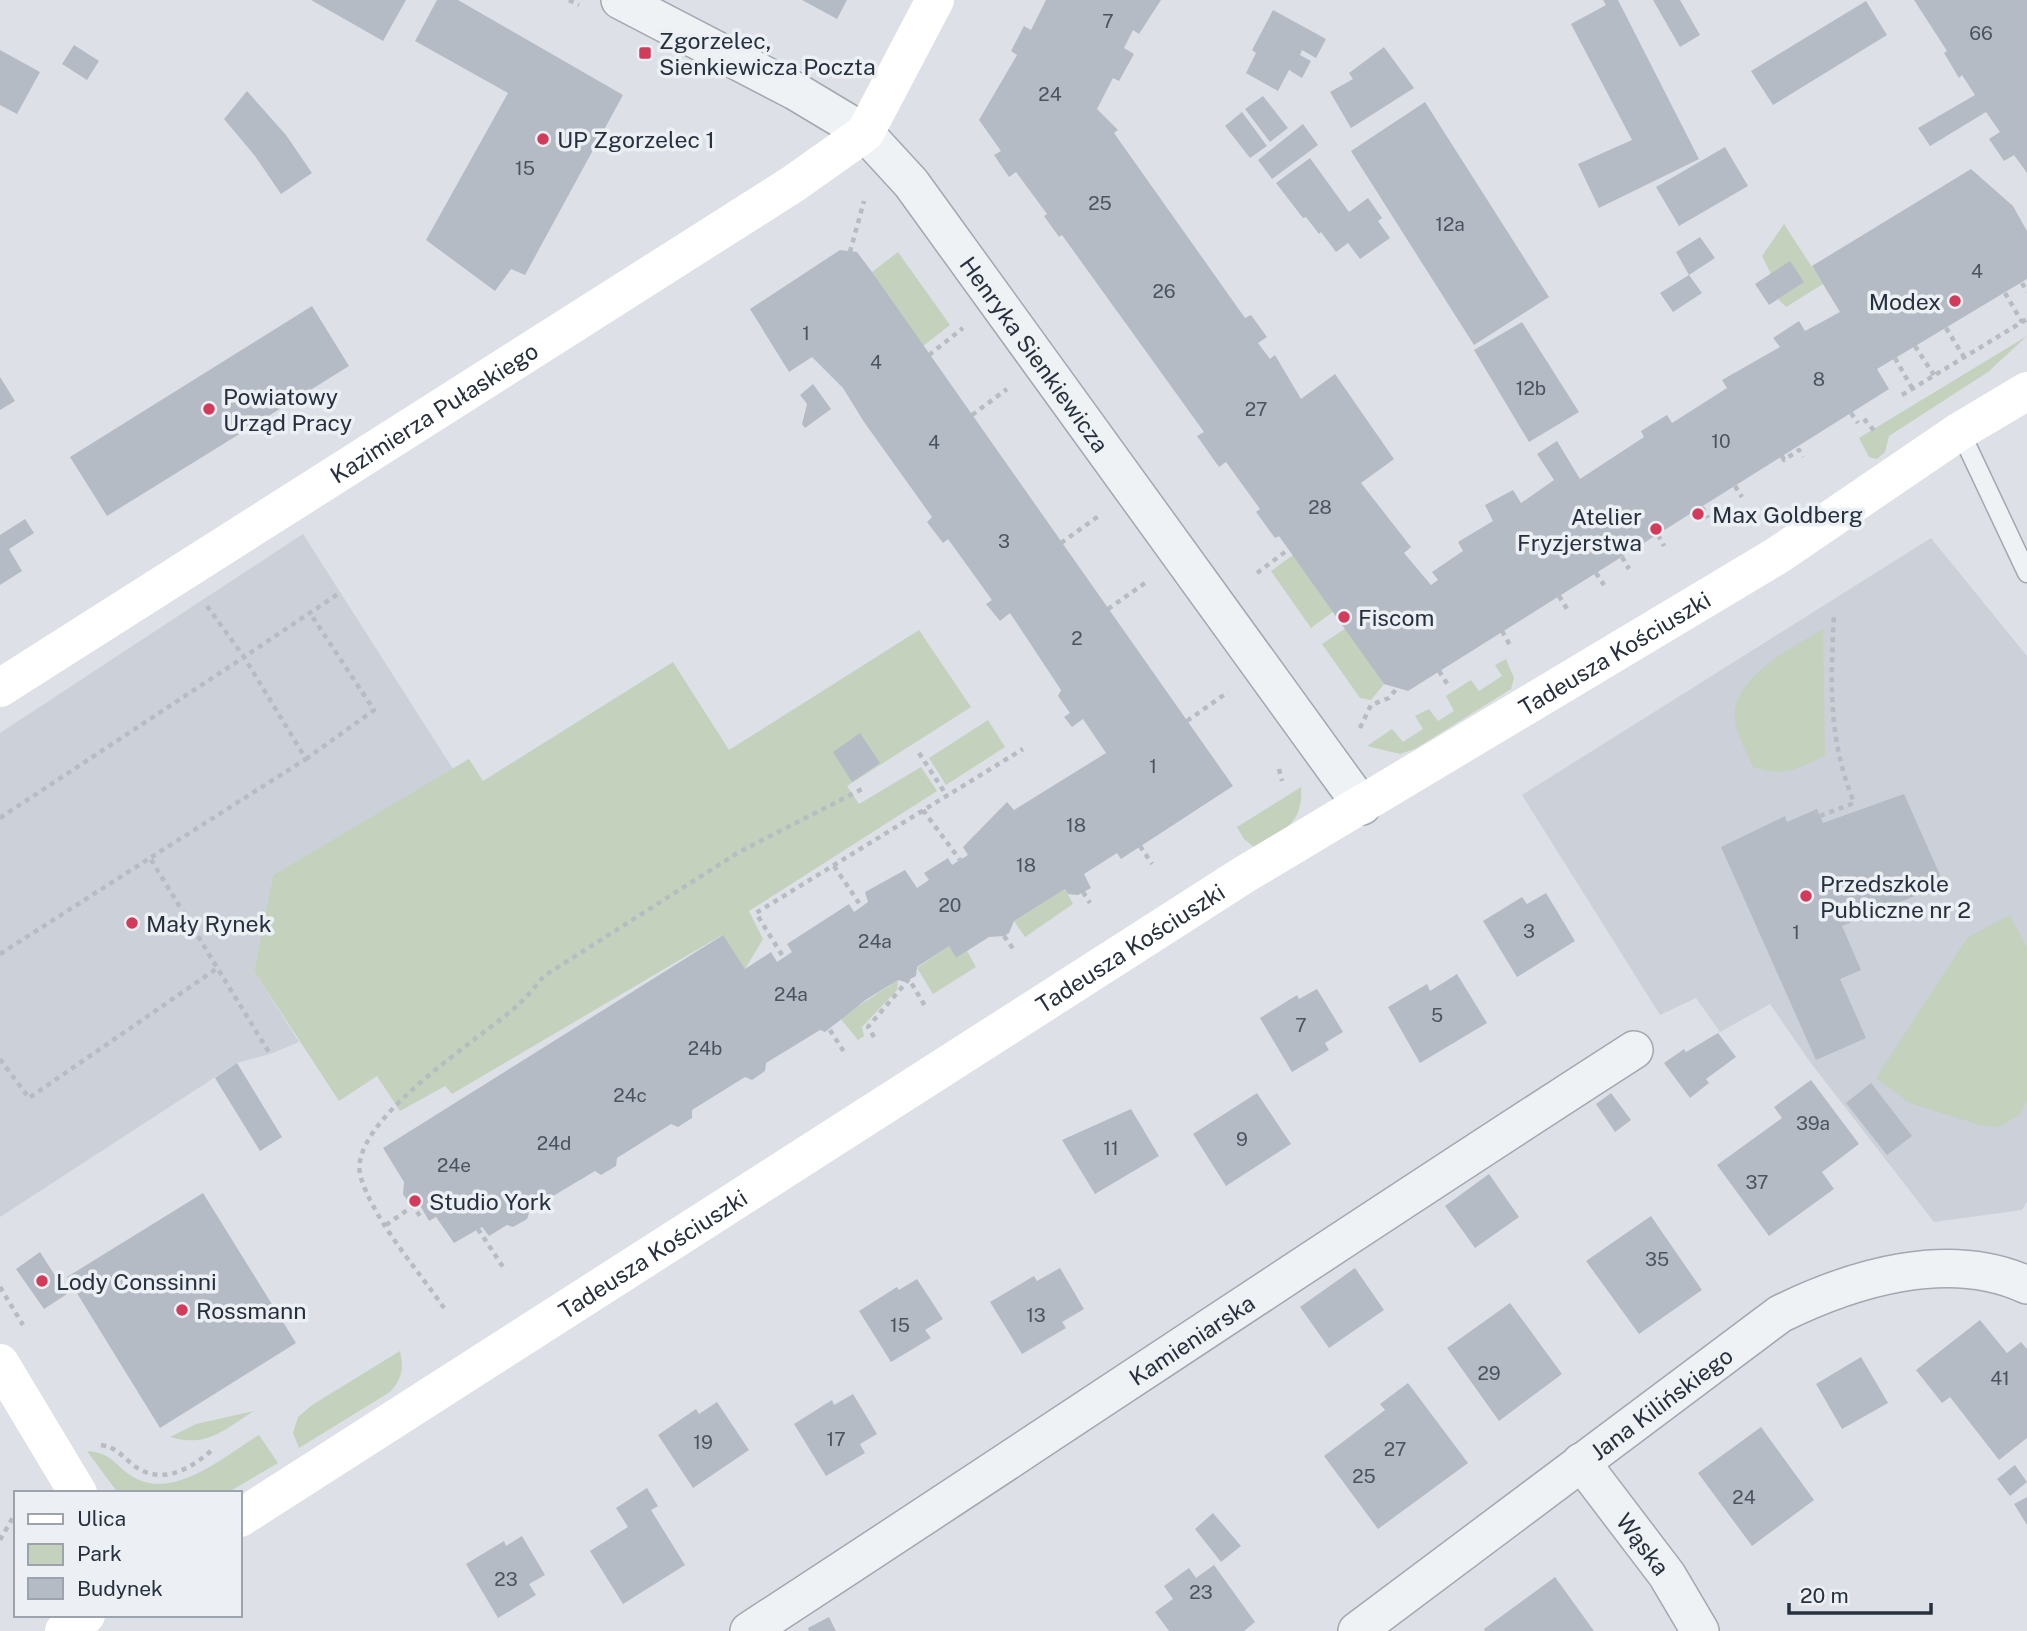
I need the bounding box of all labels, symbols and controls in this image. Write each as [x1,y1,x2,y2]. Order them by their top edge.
house number: 7 [1102,10,1114,32]
house number: 66 [1969,22,1993,44]
place label: Zgorzelec, Sienkiewicza Poczta [659,27,876,80]
marker: Zgorzelec, Sienkiewicza Poczta [637,45,653,61]
house number: 24 [1038,83,1062,105]
place label: UP Zgorzelec 1 [557,126,715,153]
marker: UP Zgorzelec 1 [535,131,551,147]
house number: 15 [515,157,535,179]
house number: 25 [1088,192,1112,214]
house number: 12a [1435,213,1465,235]
street label: Henryka Sienkiewicza [955,251,1115,457]
house number: 4 [1971,260,1983,282]
house number: 26 [1152,280,1176,302]
place label: Modex [1869,288,1941,315]
marker: Modex [1947,293,1963,309]
house number: 1 [802,322,810,344]
street label: Kazimierza Pułaskiego [325,336,543,488]
house number: 4 [870,351,882,373]
house number: 8 [1813,368,1825,390]
house number: 12b [1516,377,1546,399]
place label: Powiatowy Urząd Pracy [223,383,352,436]
house number: 27 [1245,398,1267,420]
marker: Powiatowy Urząd Pracy [201,401,217,417]
house number: 10 [1711,430,1731,452]
house number: 4 [928,431,940,453]
house number: 28 [1308,496,1332,518]
place label: Max Goldberg [1712,501,1863,528]
place label: Atelier Fryzjerstwa [1517,503,1642,556]
marker: Max Goldberg [1690,506,1706,522]
marker: Atelier Fryzjerstwa [1648,521,1664,537]
house number: 3 [998,530,1010,552]
street label: Tadeusza Kościuszki [1514,585,1715,721]
place label: Fiscom [1358,604,1434,631]
marker: Fiscom [1336,609,1352,625]
house number: 2 [1071,627,1083,649]
house number: 1 [1149,755,1157,777]
house number: 18 [1066,814,1086,836]
house number: 18 [1016,854,1036,876]
place label: Przedszkole Publiczne nr 2 [1820,870,1971,923]
street label: Tadeusza Kościuszki [1031,877,1229,1018]
marker: Przedszkole Publiczne nr 2 [1798,888,1814,904]
house number: 20 [939,894,961,916]
place label: Mały Rynek [146,910,272,937]
marker: Mały Rynek [124,915,140,931]
house number: 3 [1523,920,1535,942]
house number: 1 [1792,921,1800,943]
house number: 24a [858,930,892,952]
house number: 24a [774,983,808,1005]
house number: 5 [1431,1004,1443,1026]
house number: 7 [1295,1014,1307,1036]
house number: 24b [688,1037,722,1059]
house number: 24c [613,1084,647,1106]
house number: 39a [1796,1112,1830,1134]
house number: 9 [1236,1128,1248,1150]
house number: 24d [537,1132,571,1154]
house number: 11 [1103,1137,1119,1159]
house number: 24e [437,1154,471,1176]
house number: 37 [1745,1171,1769,1193]
street label: Tadeusza Kościuszki [553,1183,752,1324]
place label: Studio York [429,1188,552,1215]
marker: Studio York [407,1193,423,1209]
house number: 35 [1645,1248,1669,1270]
place label: Lody Conssinni [56,1268,217,1295]
marker: Lody Conssinni [34,1273,50,1289]
street label: Kamieniarska [1124,1288,1259,1391]
place label: Rossmann [196,1297,306,1324]
marker: Rossmann [174,1302,190,1318]
house number: 13 [1026,1304,1046,1326]
house number: 15 [890,1314,910,1336]
street label: Jana Kilińskiego [1585,1341,1738,1465]
house number: 29 [1477,1362,1501,1384]
house number: 41 [1990,1367,2010,1389]
house number: 17 [826,1428,846,1450]
house number: 19 [693,1431,713,1453]
house number: 27 [1384,1438,1406,1460]
house number: 25 [1352,1465,1376,1487]
house number: 24 [1732,1486,1756,1508]
legend [14,1491,242,1617]
text: Ulica [77,1506,126,1531]
street label: Wąska [1611,1508,1675,1580]
text: Park [77,1541,122,1566]
house number: 23 [494,1568,518,1590]
scale bar [1789,1572,1931,1616]
text: Budynek [77,1576,163,1601]
house number: 23 [1189,1581,1213,1603]
text: 20 m [1800,1583,1849,1608]

